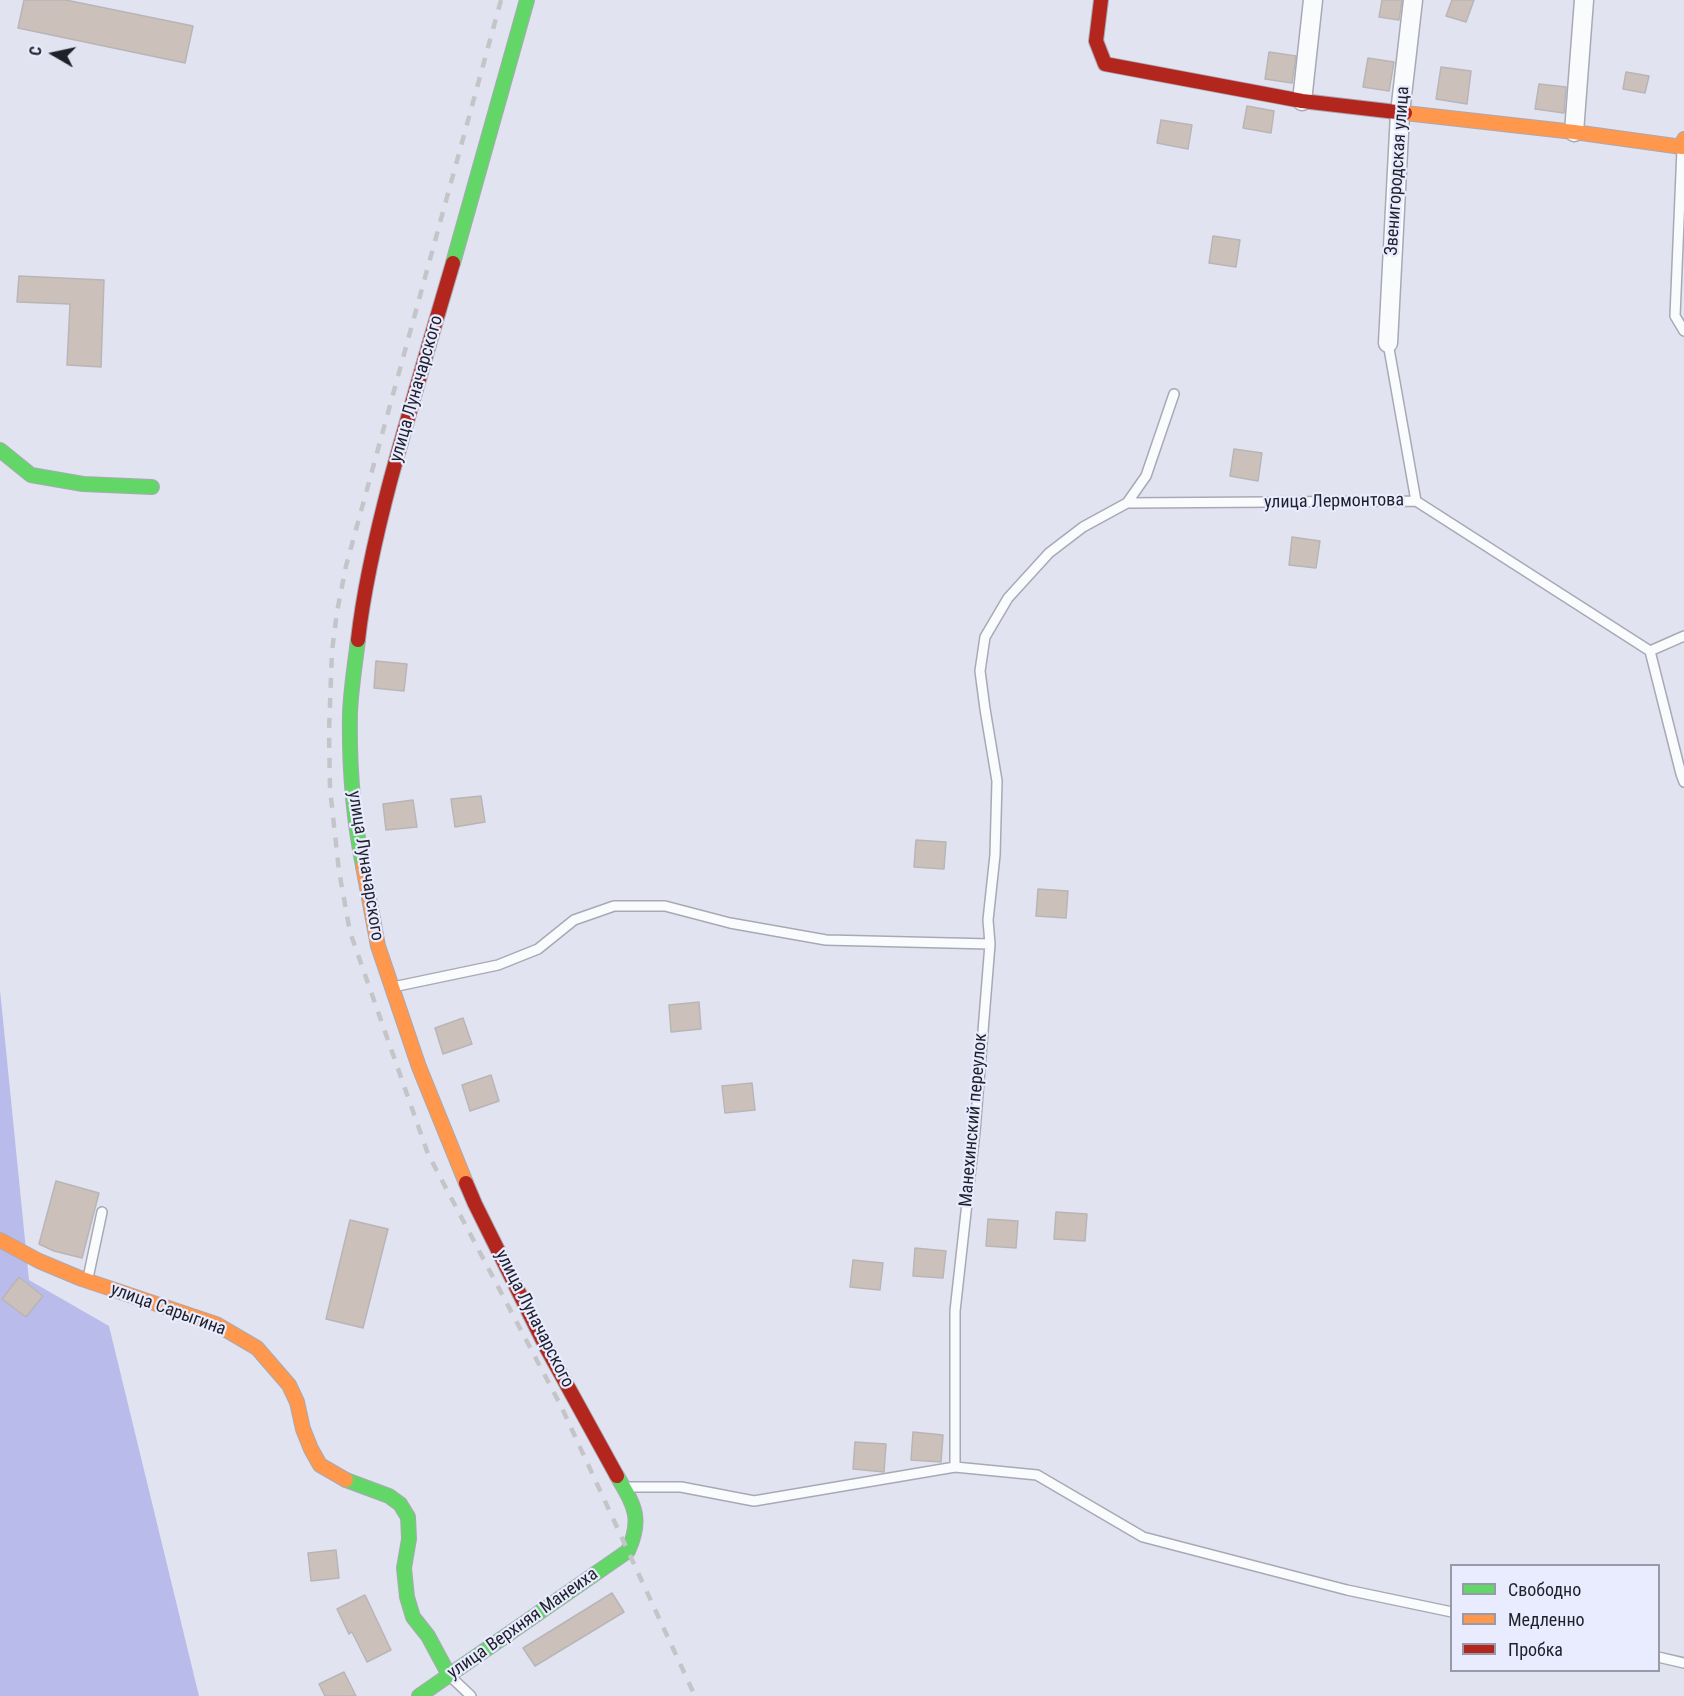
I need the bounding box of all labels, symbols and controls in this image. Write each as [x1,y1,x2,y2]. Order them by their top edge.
north arrow [24,24,84,84]
text: С [26,45,46,57]
street label: Звенигородская улица [1381,86,1415,256]
street label: улица Луначарского [386,313,448,465]
street label: улица Лермонтова [1264,490,1404,514]
street label: улица Луначарского [342,789,388,943]
street label: Манехинский переулок [956,1032,992,1208]
street label: улица Луначарского [490,1247,578,1391]
street label: улица Сарыгина [107,1279,229,1341]
street label: улица Верхняя Манеиха [444,1564,602,1684]
legend [1450,1564,1660,1672]
text: Свободно [1508,1579,1581,1600]
text: Медленно [1508,1609,1585,1630]
text: Пробка [1508,1639,1563,1660]

